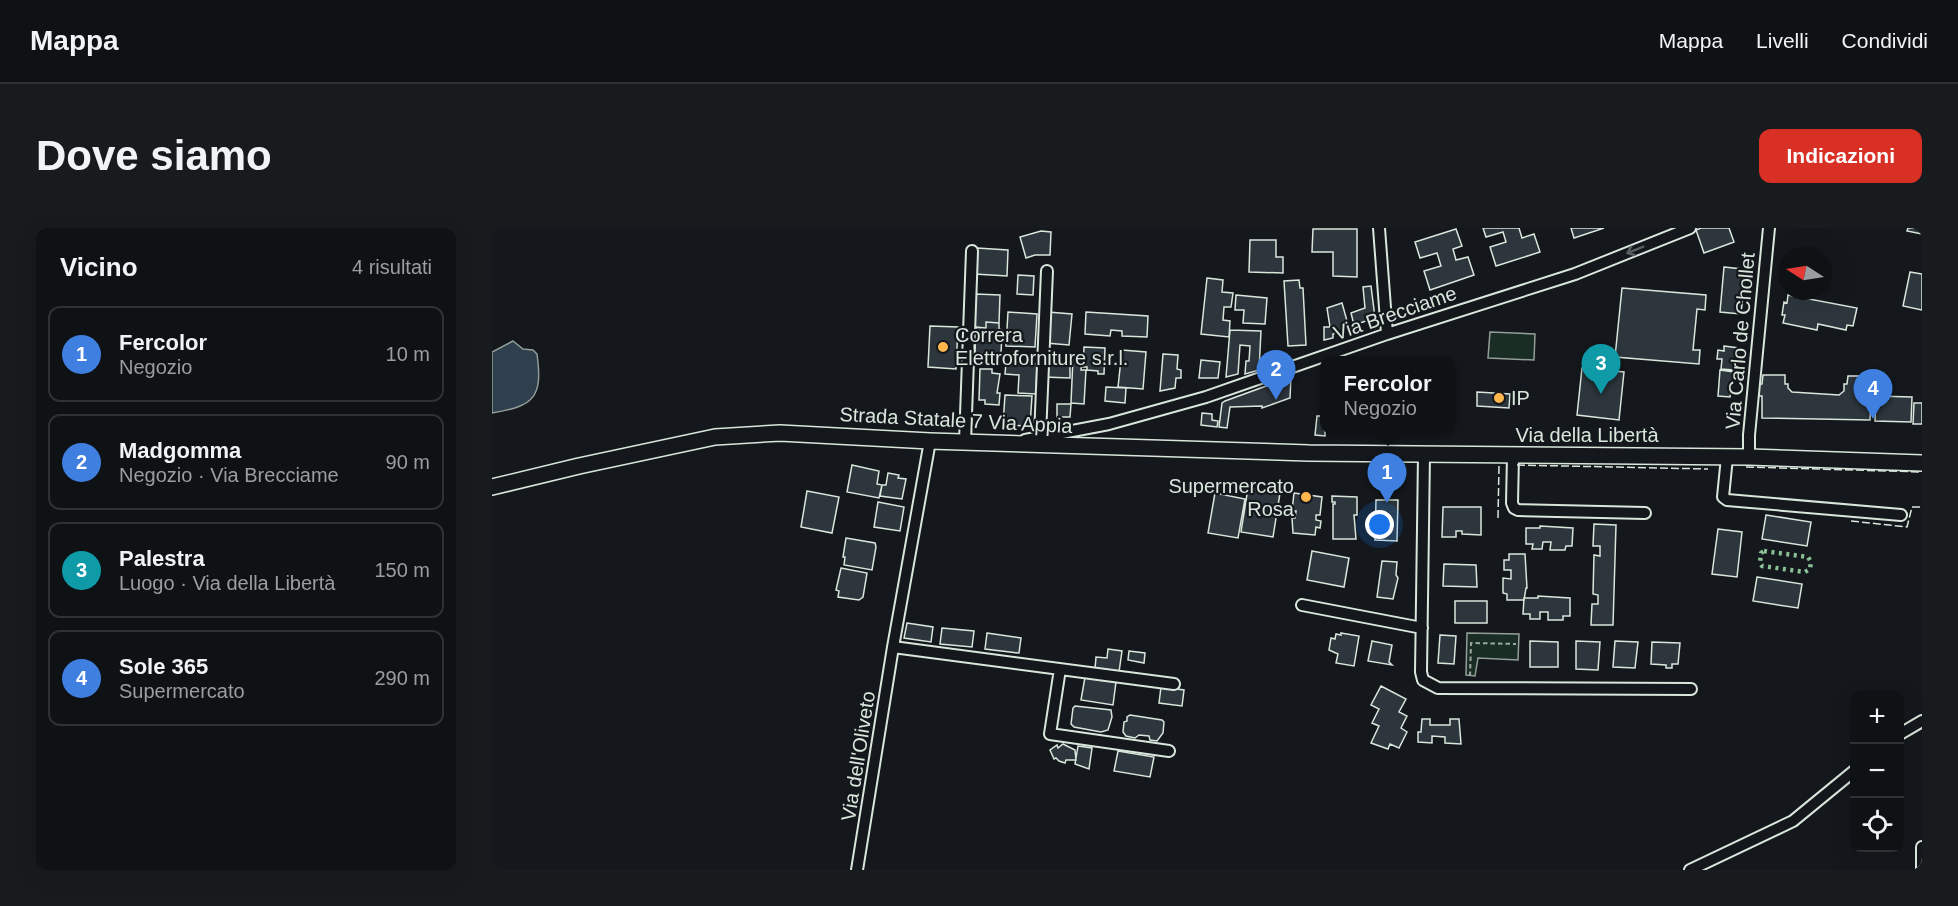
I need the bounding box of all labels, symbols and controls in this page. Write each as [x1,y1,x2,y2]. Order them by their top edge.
text: Mappa [30,25,119,56]
text: Mappa [1659,29,1723,52]
text: Livelli [1756,29,1809,52]
text: Condividi [1842,29,1928,52]
button: Indicazioni [1759,129,1922,183]
text: Dove siamo [36,132,272,179]
one-way arrow [1627,245,1645,256]
north arrow [1778,246,1832,300]
street label: Via Carlo de Chollet [1721,251,1759,430]
text: Vicino [60,252,138,282]
text: 4 risultati [352,256,432,278]
street label: Via Brecciame [1331,282,1459,344]
place label: Correra Elettroforniture s.r.l. [955,324,1128,369]
text: Fercolor [119,330,207,355]
marker: Correra Elettroforniture s.r.l. [936,340,950,354]
text: 1 [76,343,87,365]
text: 10 m [386,343,430,365]
pin: 3 [1582,344,1620,394]
pin: 2 [1256,350,1296,400]
text: Negozio [119,356,192,378]
popup [1320,356,1455,434]
pin: 4 [1854,370,1892,419]
text: Fercolor [1343,371,1432,396]
place label: IP [1511,387,1530,409]
marker: IP [1492,391,1506,405]
text: Negozio [1343,397,1417,419]
street label: Strada Statale 7 Via Appia [839,403,1074,437]
street label: Via della Libertà [1515,424,1659,446]
text: Madgomma [119,438,241,463]
text: 2 [76,451,87,473]
text: 90 m [386,451,430,473]
pin: 1 [1368,454,1406,503]
text: Negozio · Via Brecciame [119,464,339,486]
place label: Supermercato Rosa [1168,475,1295,520]
marker: Supermercato Rosa [1299,490,1313,504]
your location [1365,510,1394,539]
text: Palestra [119,546,205,571]
text: 3 [76,559,87,581]
text: 150 m [374,559,430,581]
text: Luogo · Via della Libertà [119,572,335,594]
text: Sole 365 [119,654,208,679]
text: 4 [76,667,87,689]
text: 290 m [374,667,430,689]
text: Supermercato [119,680,245,702]
street label: Via dell'Oliveto [837,689,879,823]
map controls [1850,690,1904,852]
button: + [1850,690,1904,744]
button: − [1850,744,1904,798]
button: locate [1850,798,1904,852]

